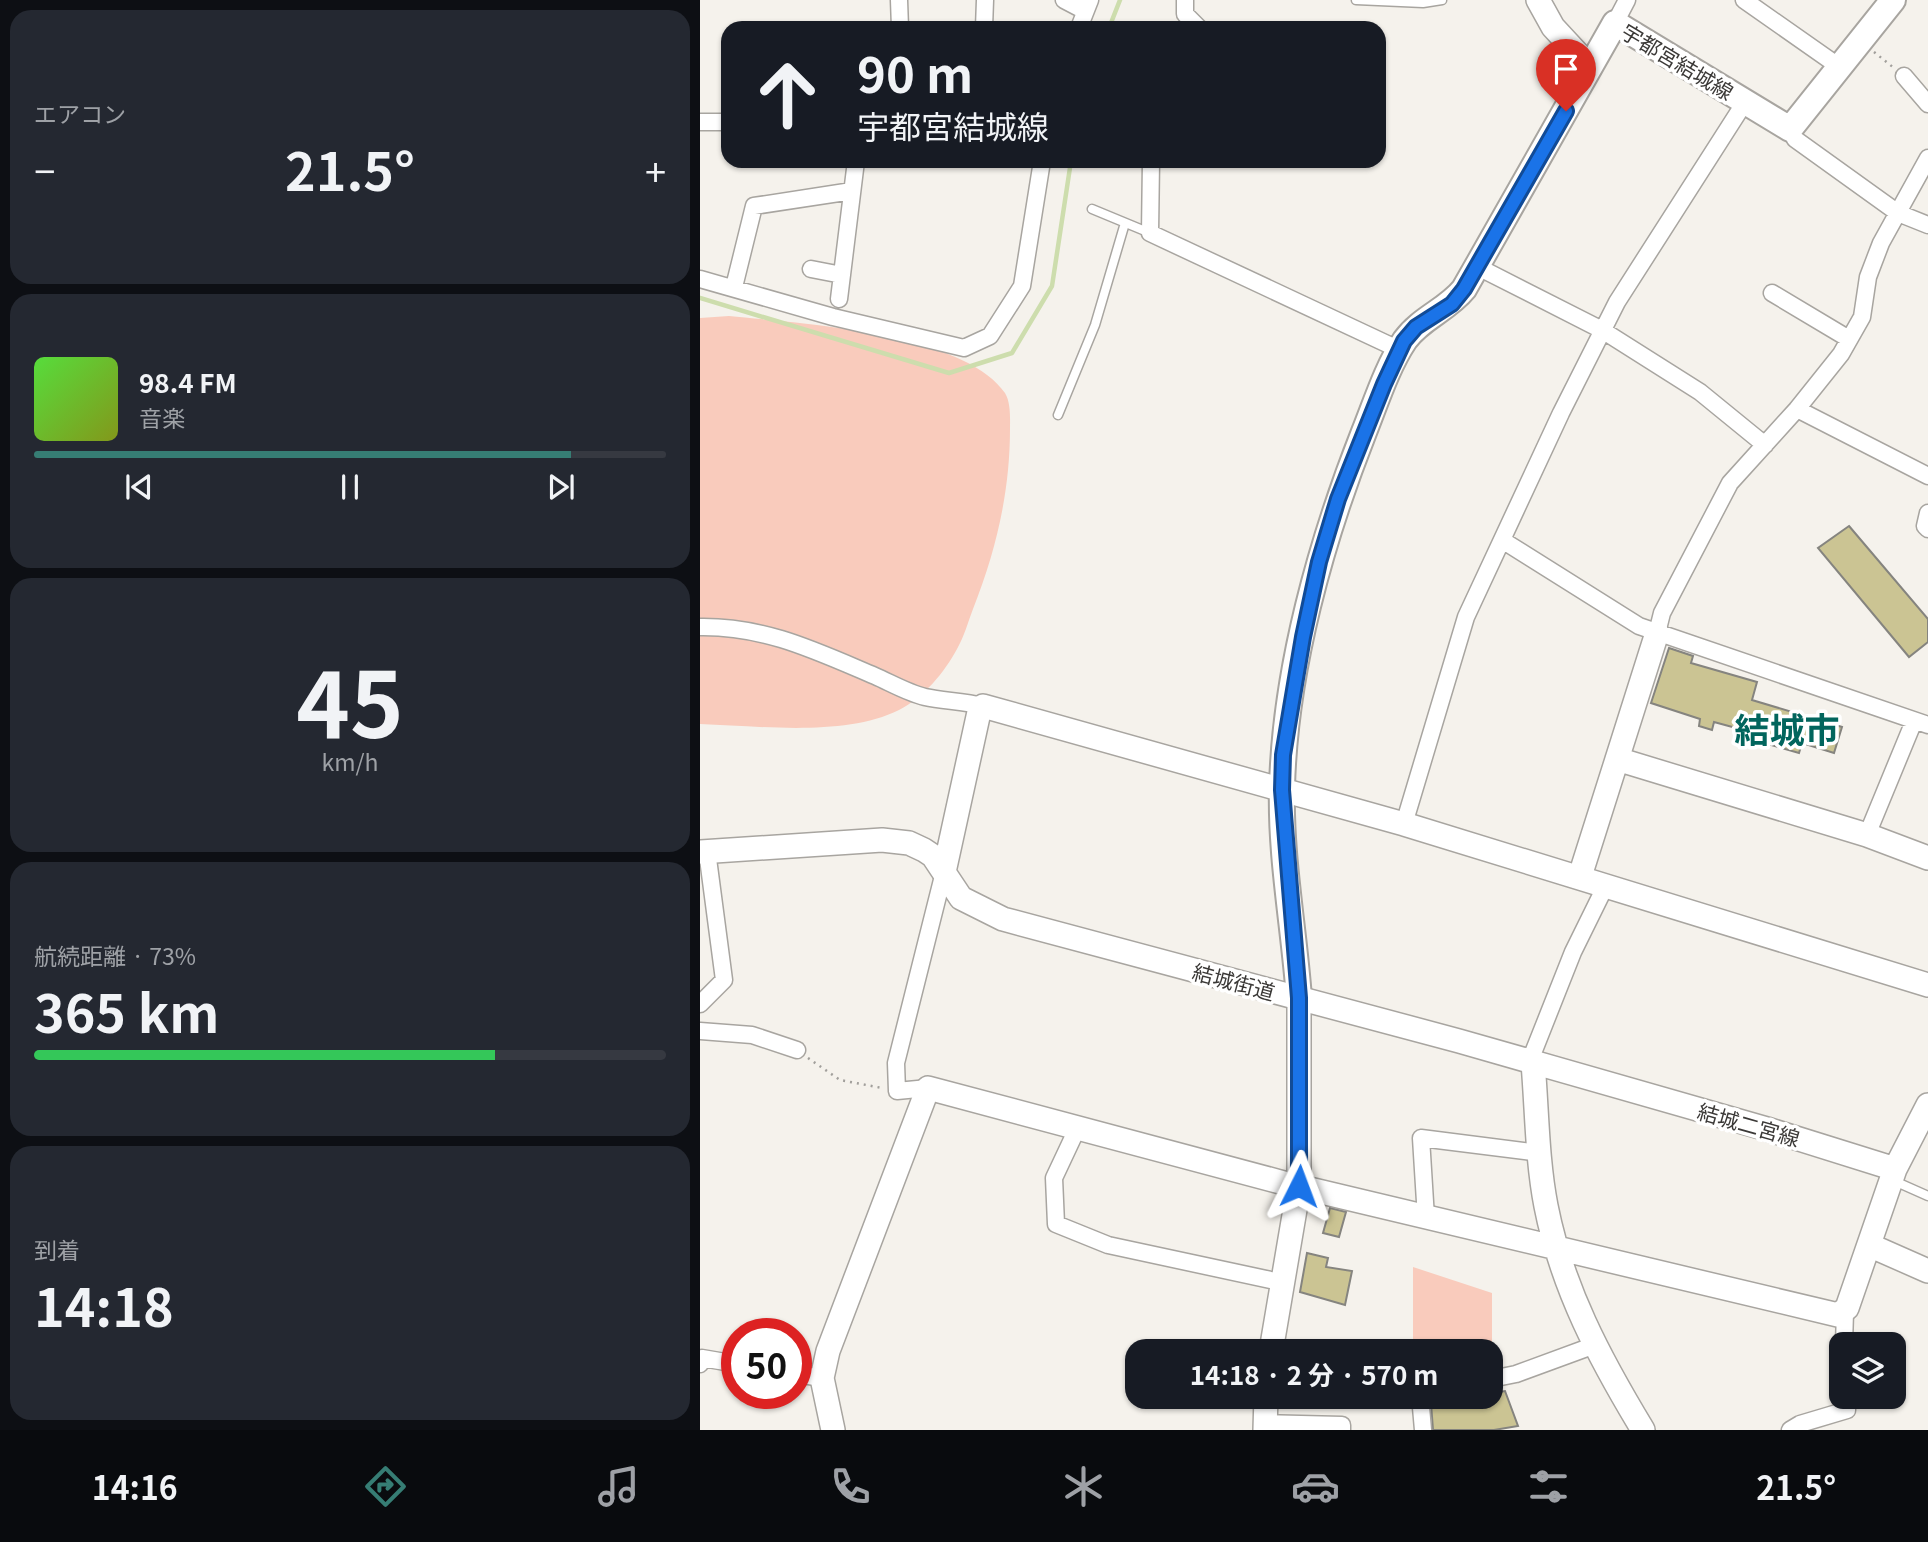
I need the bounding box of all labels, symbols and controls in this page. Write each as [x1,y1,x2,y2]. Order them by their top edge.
street label: 宇都宮結城線 [1616,16,1740,106]
text: 90 m [857,36,973,107]
pin [1536,39,1596,111]
icon: ahead [742,49,833,140]
icon: arrive [1547,50,1585,88]
text: エアコン [34,96,126,130]
text: 宇都宮結城線 [857,102,1049,148]
text: 21.5° [285,131,415,206]
text: − [34,142,55,197]
text: + [645,142,666,197]
text: 98.4 FM [139,363,237,400]
text: 音楽 [139,400,185,434]
icon: previous [120,468,158,506]
icon: pause [331,468,369,506]
icon: next [542,468,580,506]
text: 45 [296,632,404,764]
district label: 結城市 [1734,702,1840,753]
text: km/h [322,744,378,778]
text: 航続距離 · 73% [34,938,196,972]
street label: 結城街道 [1190,956,1278,1006]
text: 365 km [34,973,219,1048]
street label: 結城二宮線 [1694,1095,1804,1153]
position arrow [1262,1149,1336,1223]
text: 到着 [34,1232,80,1266]
text: 14:18 [34,1267,174,1342]
speed limit sign: 50 [721,1318,812,1409]
map controls [1829,1332,1906,1409]
button: layers [1829,1332,1906,1409]
text: 14:18 · 2 分 · 570 m [1190,1355,1438,1392]
icon: directions [361,1462,410,1511]
icon: music [594,1462,643,1511]
icon: phone [826,1462,875,1511]
icon: climate [1059,1462,1108,1511]
icon: car [1291,1462,1340,1511]
icon: filters [1524,1462,1573,1511]
text: 14:16 [92,1463,178,1509]
text: 21.5° [1756,1463,1836,1509]

